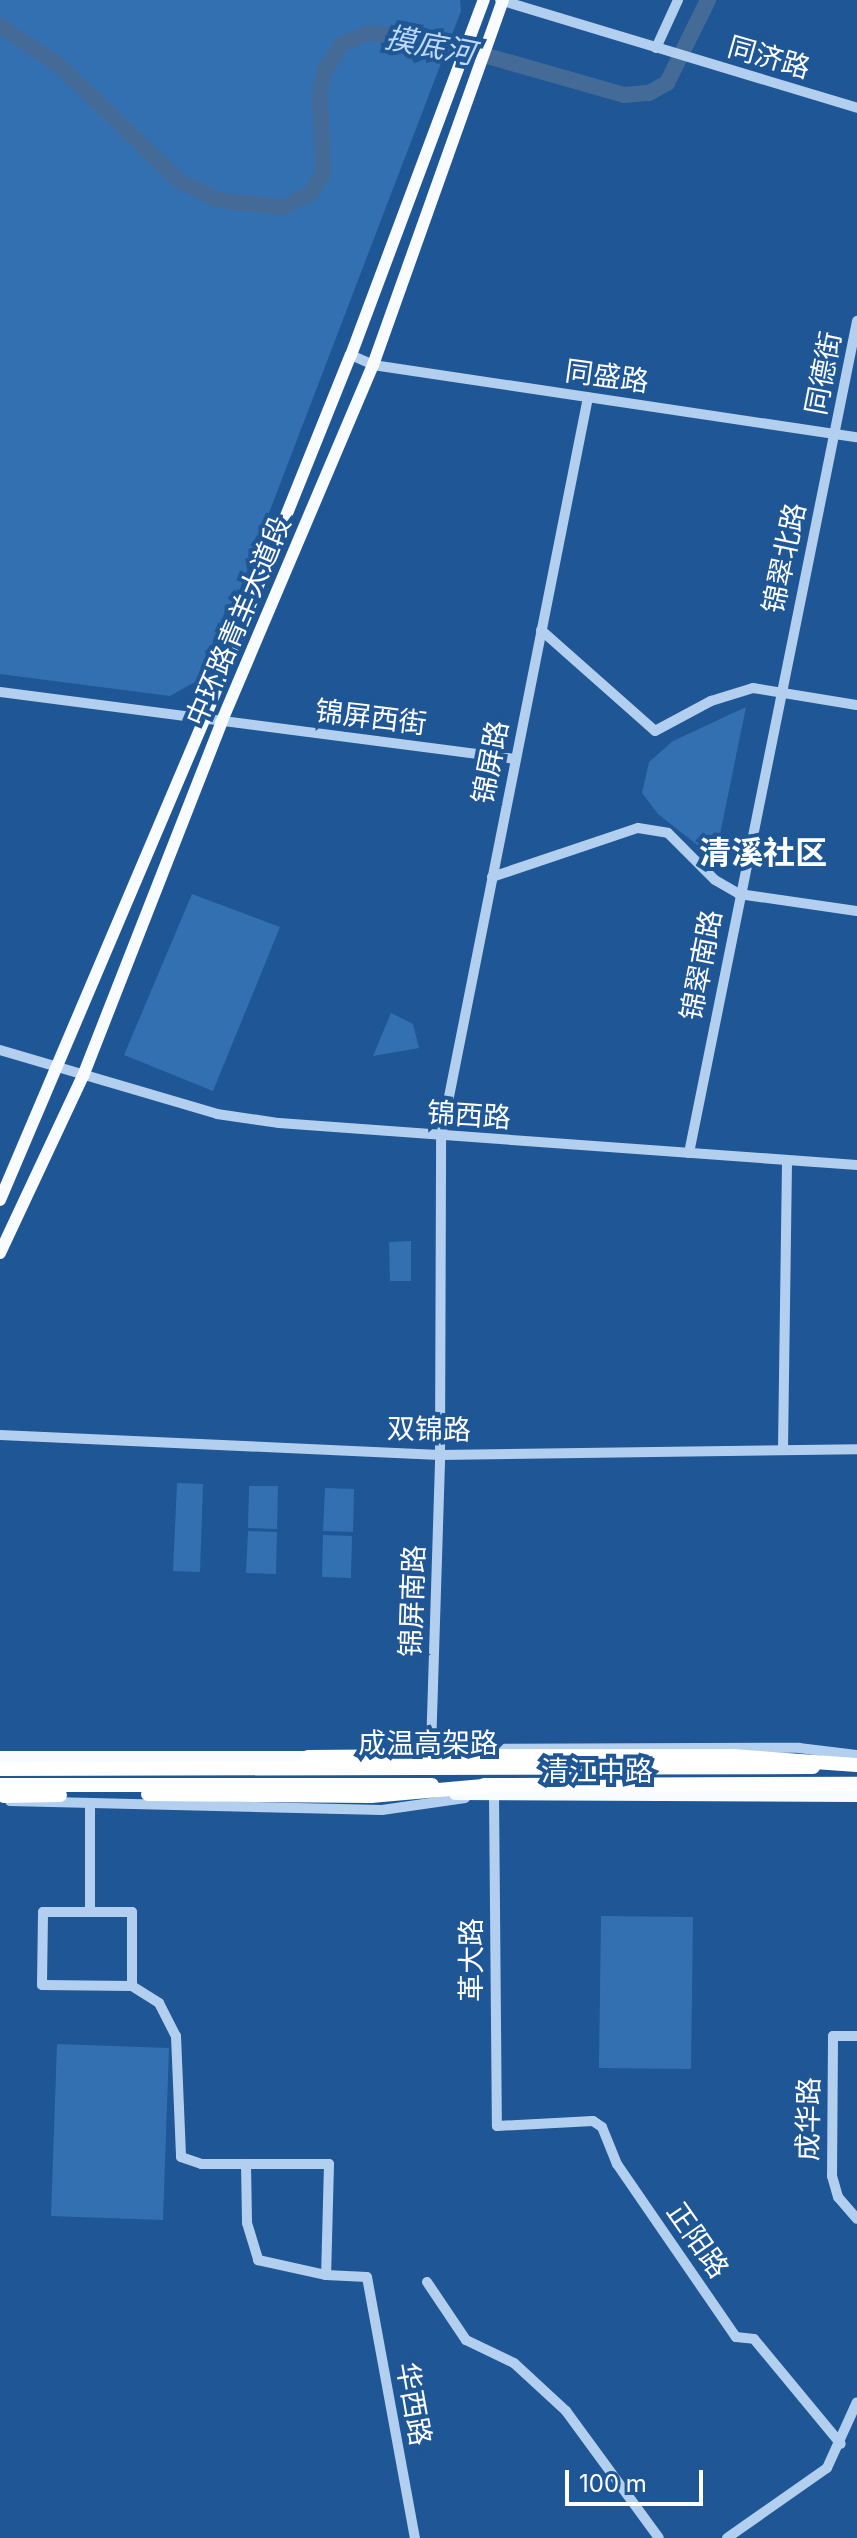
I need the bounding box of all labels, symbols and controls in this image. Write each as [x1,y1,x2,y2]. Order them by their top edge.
water label: 摸底河 [382,19,478,71]
street label: 同济路 [724,29,814,85]
street label: 同德街 [798,329,848,417]
street label: 同盛路 [563,354,651,398]
street label: 锦翠北路 [756,500,812,616]
street label: 中环路青羊大道段 [179,511,297,731]
street label: 锦屏西街 [313,694,429,740]
street label: 锦屏路 [465,718,515,806]
district label: 清溪社区 [699,834,827,872]
street label: 锦翠南路 [674,907,728,1023]
street label: 锦西路 [426,1095,512,1135]
street label: 双锦路 [387,1411,471,1447]
street label: 锦屏南路 [393,1544,431,1658]
street label: 成温高架路 [358,1726,498,1760]
street label: 清江中路 [541,1754,653,1788]
street label: 革大路 [454,1918,488,2002]
street label: 成华路 [790,2077,826,2161]
street label: 正阳路 [660,2196,736,2284]
street label: 华西路 [390,2360,438,2448]
scale bar [569,2454,707,2504]
text: 100 m [579,2469,647,2498]

